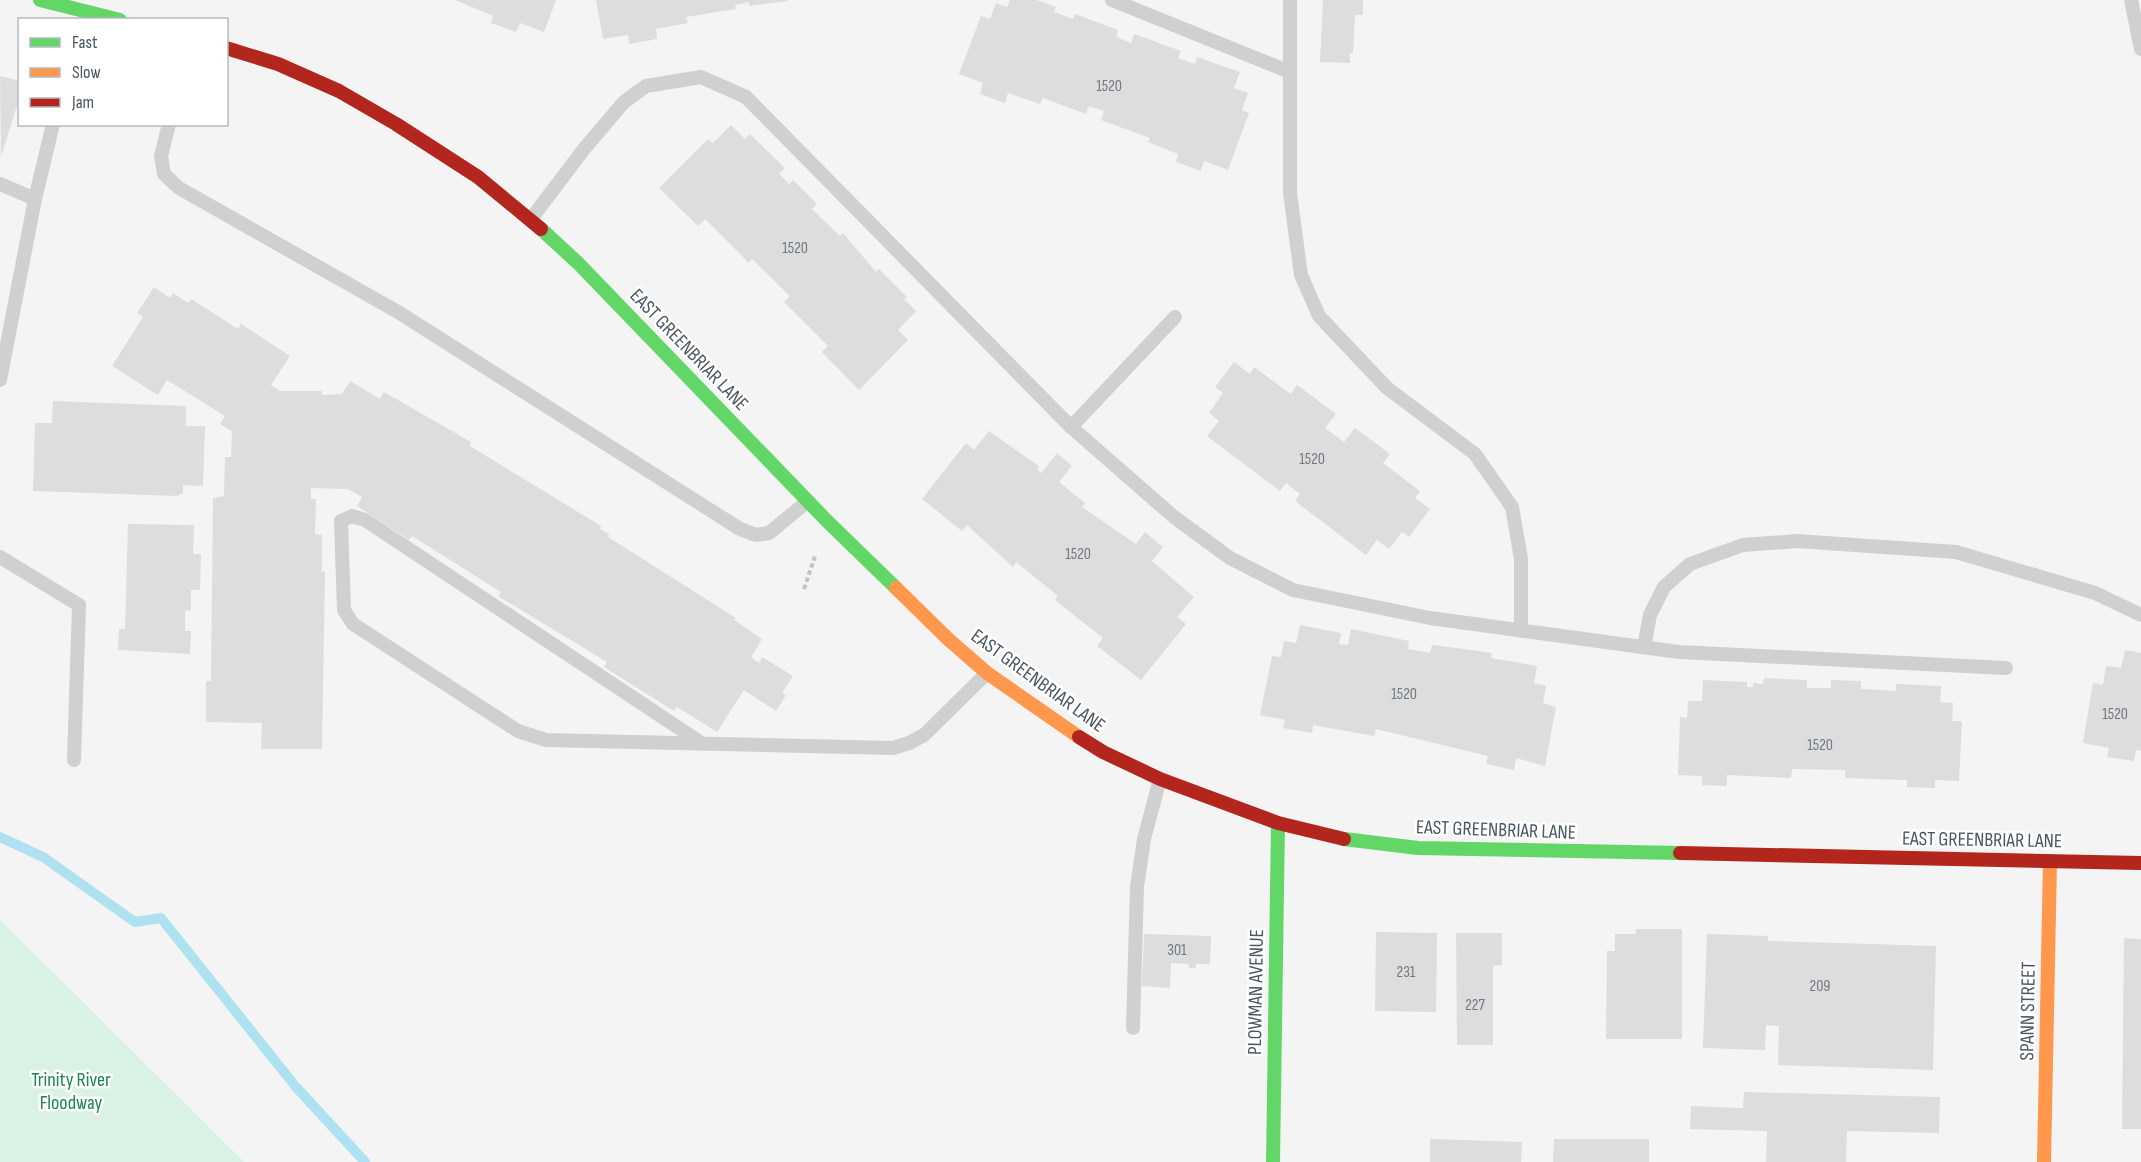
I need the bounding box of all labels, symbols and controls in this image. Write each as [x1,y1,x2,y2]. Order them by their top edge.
legend [18,18,228,126]
text: Fast [72,32,98,53]
text: Slow [72,62,101,83]
house number: 1520 [1096,77,1122,96]
text: Jam [71,92,94,113]
house number: 1520 [782,239,808,258]
street label: EAST GREENBRIAR LANE [625,284,753,416]
house number: 1520 [1299,450,1325,469]
house number: 1520 [1065,545,1091,564]
street label: EAST GREENBRIAR LANE [966,624,1110,738]
house number: 1520 [1391,685,1417,704]
house number: 1520 [2102,705,2128,724]
house number: 1520 [1807,736,1833,755]
street label: EAST GREENBRIAR LANE [1416,815,1576,845]
street label: EAST GREENBRIAR LANE [1902,827,2062,853]
street label: PLOWMAN AVENUE [1243,929,1269,1055]
house number: 301 [1167,941,1187,960]
street label: SPANN STREET [2015,961,2041,1061]
house number: 231 [1397,963,1416,982]
house number: 209 [1810,977,1830,996]
house number: 227 [1465,996,1485,1015]
park label: Trinity River Floodway [31,1068,111,1115]

